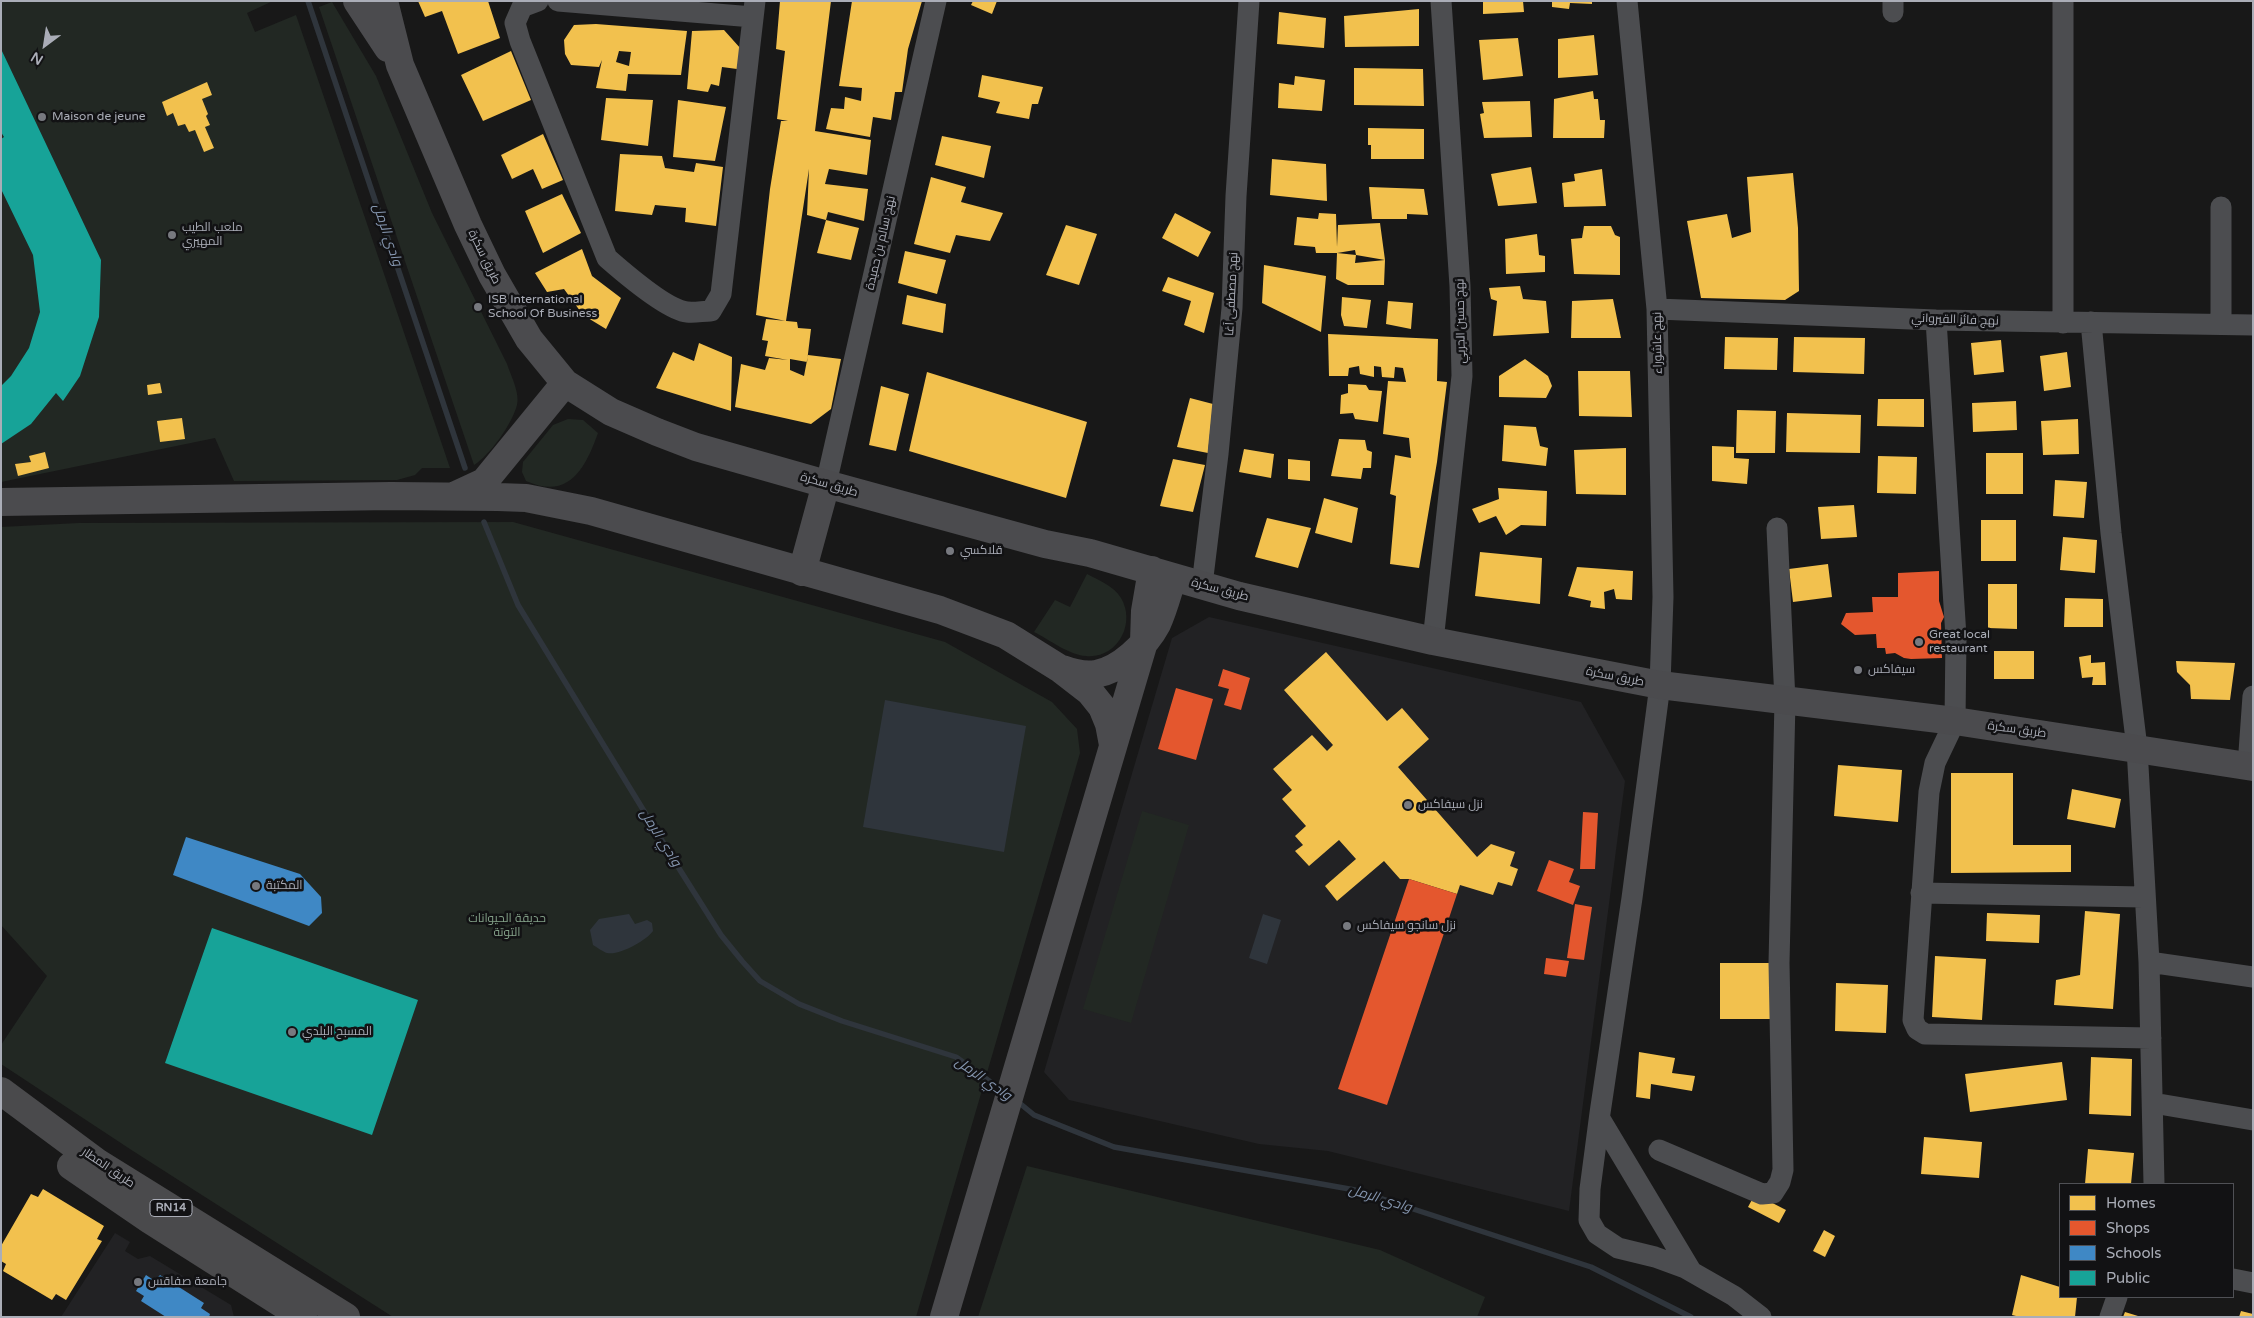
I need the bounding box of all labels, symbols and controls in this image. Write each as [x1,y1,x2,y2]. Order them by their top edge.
north arrow [20,20,70,70]
text: N [28,48,46,68]
place label: Maison de jeune [52,110,146,124]
marker: Maison de jeune [36,111,48,123]
street label: نهج سالم بن حميدة [863,195,899,291]
water label: وادي الرمل [368,202,406,268]
place label: ملعب الطيب المهيري [182,221,243,249]
street label: طريق سكرة [465,227,503,287]
marker: ملعب الطيب المهيري [166,229,178,241]
street label: نهج مصطفى آغا [1223,252,1241,336]
street label: نهج حسين الجربي [1453,278,1469,364]
place label: ISB International School Of Business [488,293,597,321]
marker: ISB International School Of Business [472,301,484,313]
street label: نهج فائز القيرواني [1911,311,1999,329]
street label: نهج عاشوراء [1650,312,1666,374]
street label: طريق سكرة [799,470,859,500]
place label: قلاكسي [960,544,1003,558]
marker: قلاكسي [944,545,956,557]
street label: طريق سكرة [1190,575,1250,605]
place label: Great local restaurant [1929,628,1990,656]
marker: Great local restaurant [1913,636,1925,648]
place label: سيفاكس [1868,663,1915,677]
street label: طريق سكرة [1585,664,1645,690]
marker: سيفاكس [1852,664,1864,676]
street label: طريق سكرة [1987,719,2047,741]
place label: نزل سيفاكس [1418,798,1483,812]
marker: نزل سيفاكس [1402,799,1414,811]
water label: وادي الرمل [636,806,684,870]
place label: المكتبة [266,879,303,893]
marker: المكتبة [250,880,262,892]
park label: حديقة الحيوانات التوتة [468,912,546,940]
place label: نزل سانجو سيفاكس [1357,919,1456,933]
marker: نزل سانجو سيفاكس [1341,920,1353,932]
place label: المسبح البلدي [302,1025,372,1039]
marker: المسبح البلدي [286,1026,298,1038]
water label: وادي الرمل [952,1053,1014,1105]
street label: طريق المطار [79,1145,137,1191]
water label: وادي الرمل [1346,1181,1414,1217]
legend [2059,1183,2234,1298]
text: Homes [2106,1194,2156,1212]
road number: RN14 [150,1200,192,1216]
text: Shops [2106,1219,2150,1237]
text: Schools [2106,1244,2162,1262]
text: Public [2106,1269,2150,1287]
place label: جامعة صفاقس [148,1275,227,1289]
marker: جامعة صفاقس [132,1276,144,1288]

